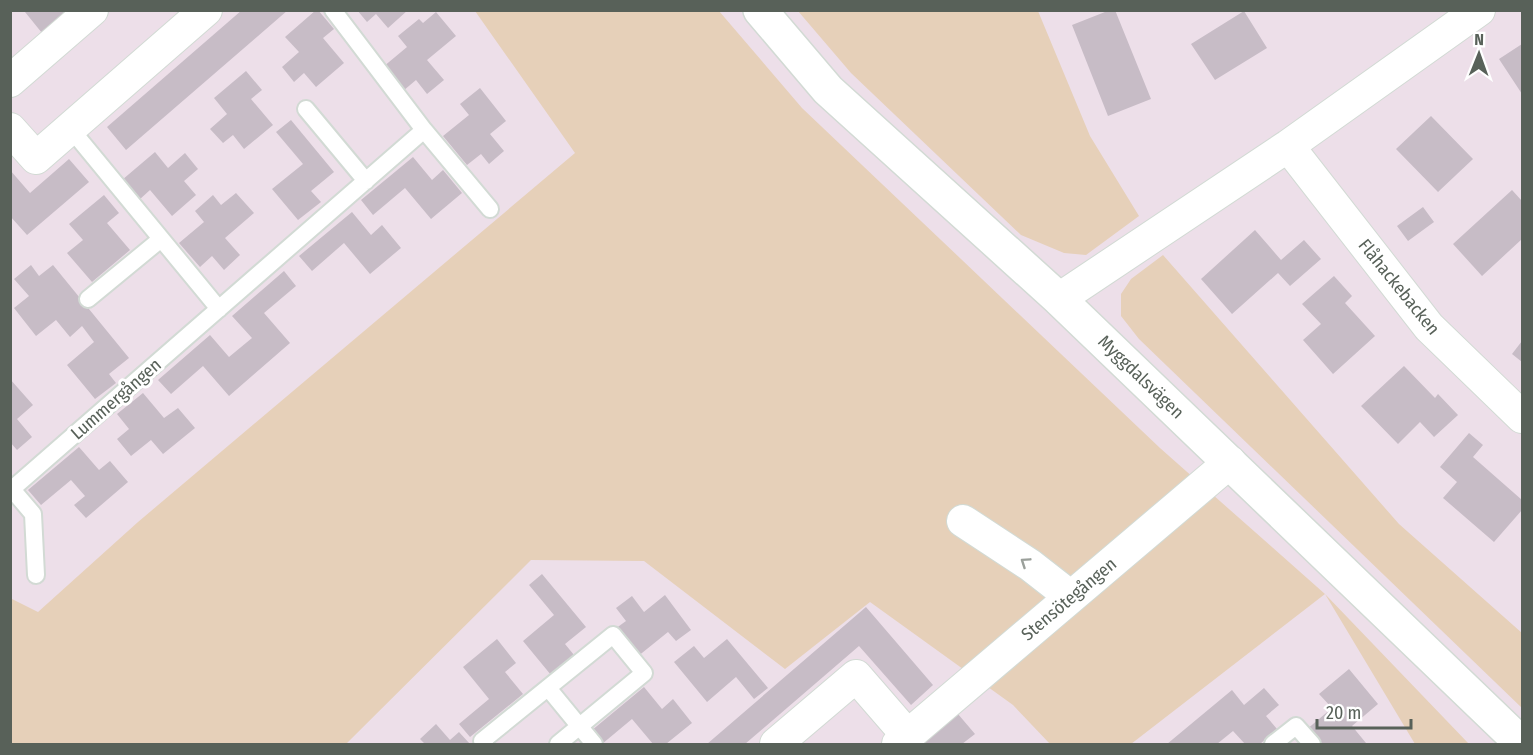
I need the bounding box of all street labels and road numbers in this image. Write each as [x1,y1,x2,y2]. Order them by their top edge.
street label: Flåhackebacken [1354,235,1444,339]
street label: Myggdalsvägen [1093,331,1189,423]
street label: Lummergången [66,354,166,444]
street label: Stensötegången [1017,553,1121,645]

